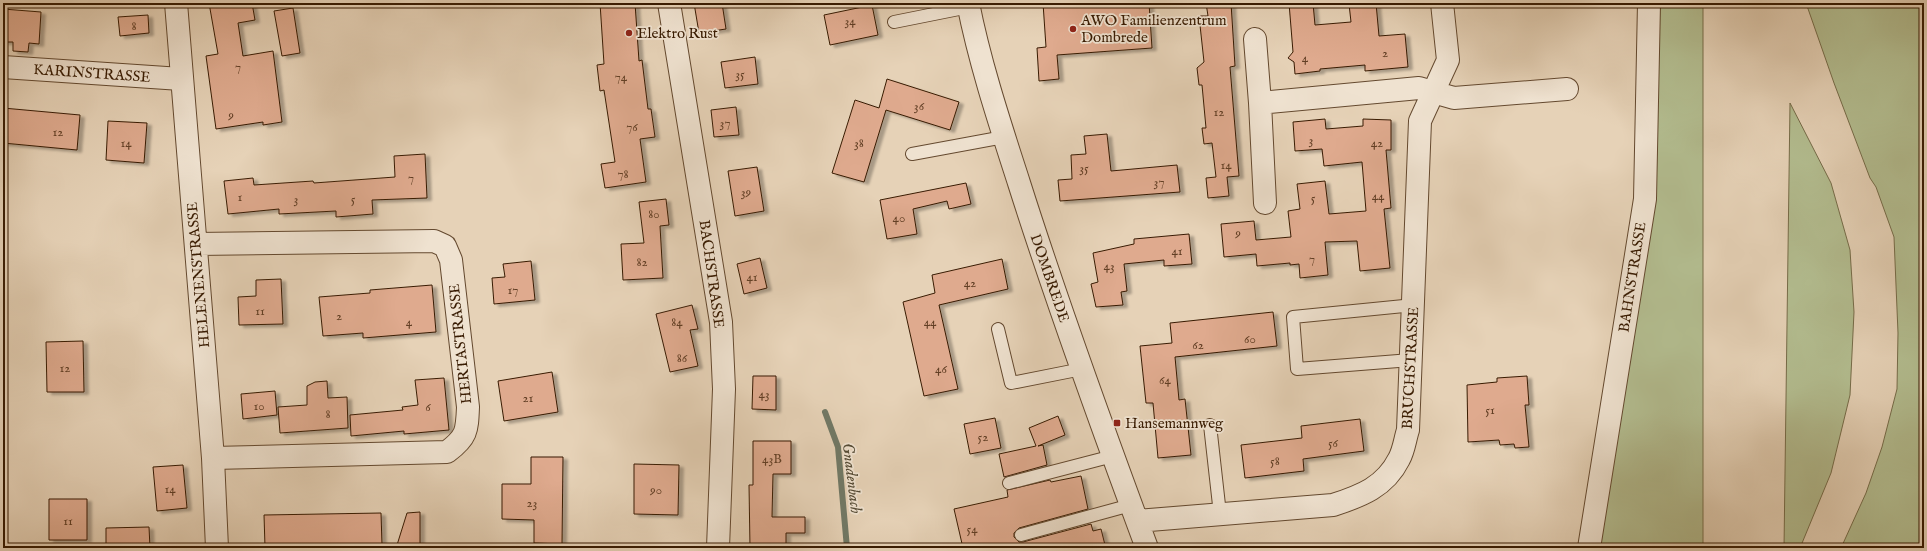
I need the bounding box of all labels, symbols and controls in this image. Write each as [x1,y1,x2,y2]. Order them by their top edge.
place label: AWO Familienzentrum Dombrede [1080,11,1227,47]
house number: 34 [844,13,856,30]
house number: 8 [131,18,137,35]
place label: Elektro Rust [637,24,718,43]
marker: AWO Familienzentrum Dombrede [1068,24,1078,34]
marker: Elektro Rust [624,28,634,38]
house number: 2 [1382,45,1388,62]
house number: 4 [1302,50,1309,67]
house number: 7 [235,59,241,76]
street label: KARINSTRASSE [33,60,151,87]
house number: 35 [735,66,745,83]
house number: 74 [615,69,628,86]
house number: 36 [914,98,925,115]
house number: 12 [1214,104,1224,121]
house number: 9 [227,107,234,124]
house number: 37 [720,115,730,132]
house number: 76 [626,119,638,136]
house number: 12 [53,124,63,141]
house number: 3 [1309,132,1314,149]
house number: 14 [120,135,132,152]
house number: 38 [854,135,864,152]
house number: 42 [1371,135,1383,152]
house number: 14 [1220,157,1232,174]
house number: 35 [1079,160,1089,177]
house number: 78 [617,166,629,183]
house number: 7 [408,170,414,187]
house number: 37 [1154,174,1164,191]
house number: 39 [741,184,752,201]
house number: 44 [1372,188,1385,205]
house number: 1 [238,189,243,206]
house number: 5 [1311,190,1316,207]
house number: 3 [294,191,299,208]
house number: 5 [351,191,356,208]
street label: HELENENSTRASSE [183,201,214,349]
house number: 80 [648,206,660,223]
house number: 40 [893,210,905,227]
street label: BACHSTRASSE [694,219,729,330]
street label: BAHNSTRASSE [1614,220,1651,334]
house number: 9 [1234,225,1241,242]
street label: DOMBREDE [1026,231,1074,325]
house number: 41 [1171,243,1183,260]
house number: 7 [1309,251,1315,268]
house number: 82 [636,254,648,271]
house number: 43 [1103,258,1115,275]
house number: 41 [746,269,758,286]
house number: 42 [964,275,976,292]
house number: 17 [508,282,518,299]
street label: HERTASTRASSE [445,283,476,405]
house number: 11 [255,303,265,320]
street label: BRUCHSTRASSE [1398,306,1423,430]
house number: 2 [336,308,342,325]
house number: 4 [406,314,413,331]
house number: 84 [671,314,683,331]
house number: 44 [924,314,937,331]
house number: 60 [1244,331,1256,348]
house number: 62 [1192,337,1204,354]
house number: 86 [677,350,688,367]
house number: 12 [60,360,70,377]
house number: 46 [935,361,947,378]
house number: 64 [1159,372,1172,389]
house number: 43 [758,386,770,403]
house number: 21 [523,390,534,407]
house number: 10 [253,398,265,415]
house number: 6 [425,399,431,416]
house number: 51 [1485,402,1495,419]
house number: 8 [325,406,331,423]
place label: Hansemannweg [1125,414,1224,433]
marker: Hansemannweg [1112,418,1122,428]
house number: 52 [978,429,988,446]
house number: 56 [1328,435,1339,452]
water label: Gnadenbach [837,442,865,515]
house number: 43B [762,451,782,468]
house number: 58 [1270,453,1280,470]
house number: 14 [164,481,176,498]
house number: 90 [649,482,662,499]
house number: 23 [527,495,538,512]
house number: 11 [63,513,73,530]
house number: 54 [966,521,978,538]

